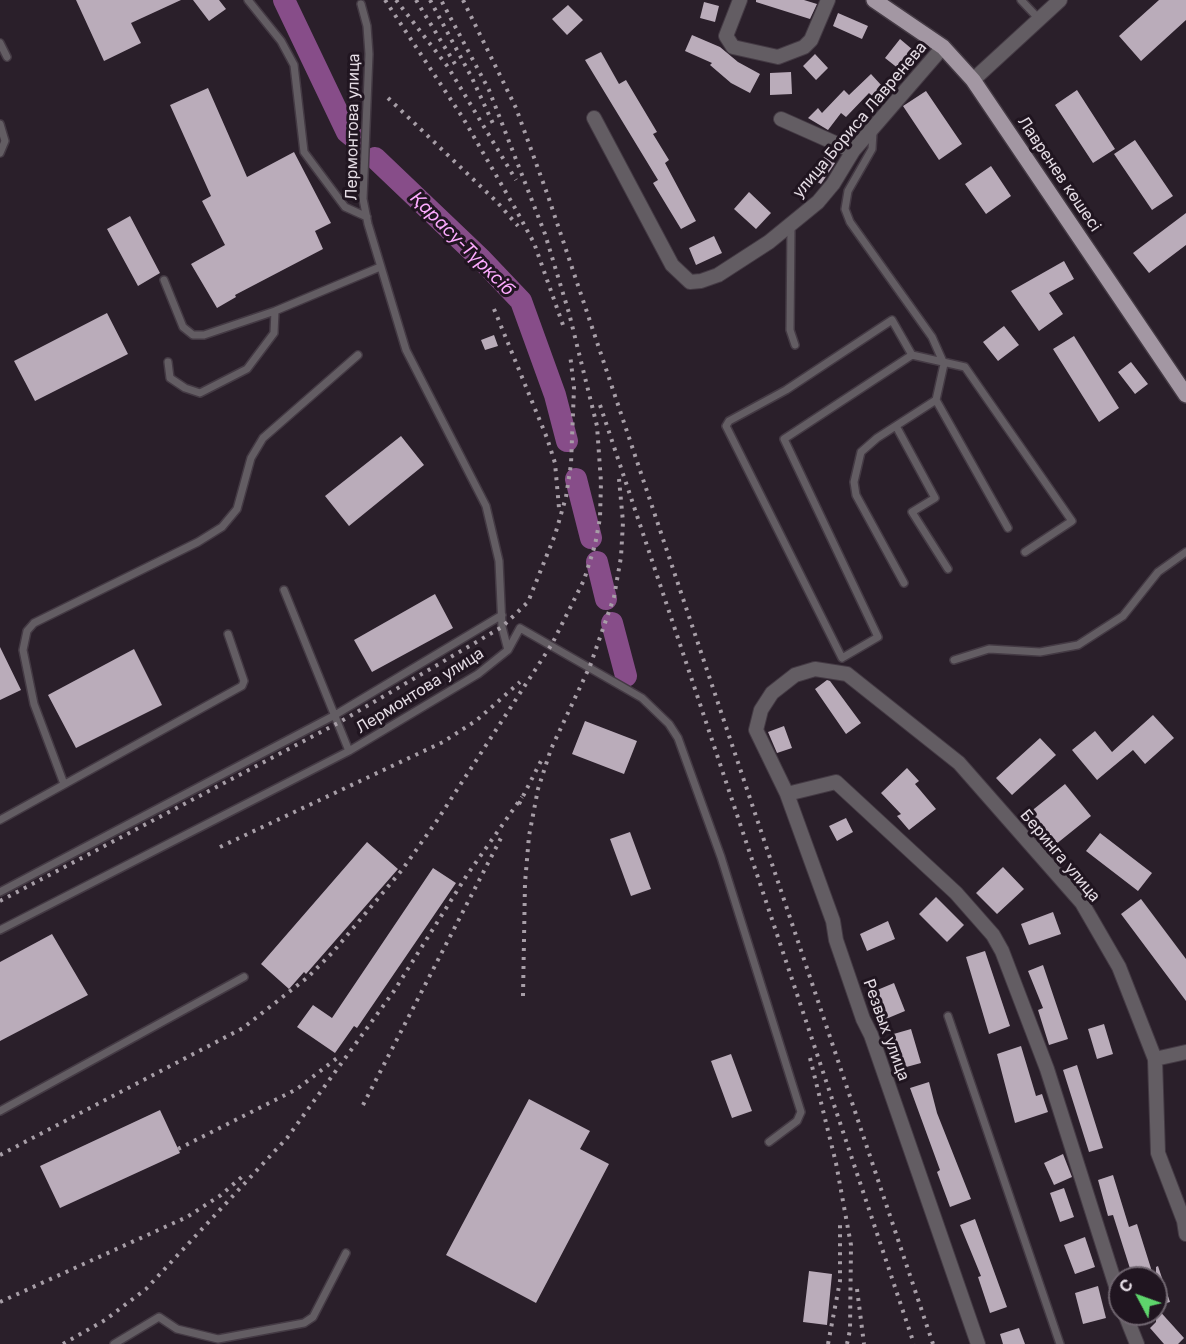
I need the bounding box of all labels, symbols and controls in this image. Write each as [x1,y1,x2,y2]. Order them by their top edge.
street label: улица Бориса Лавренева [789,38,931,202]
street label: Лермонтова улица [342,53,364,201]
street label: Лавренев көшесі [1013,113,1105,235]
water label: Қарасу-Түрксіб [405,187,519,301]
street label: Лермонтова улица [352,644,488,738]
street label: Беринга улица [1016,806,1104,906]
street label: Резвых улица [859,976,913,1084]
north arrow [1108,1266,1168,1326]
text: С [1114,1274,1137,1297]

